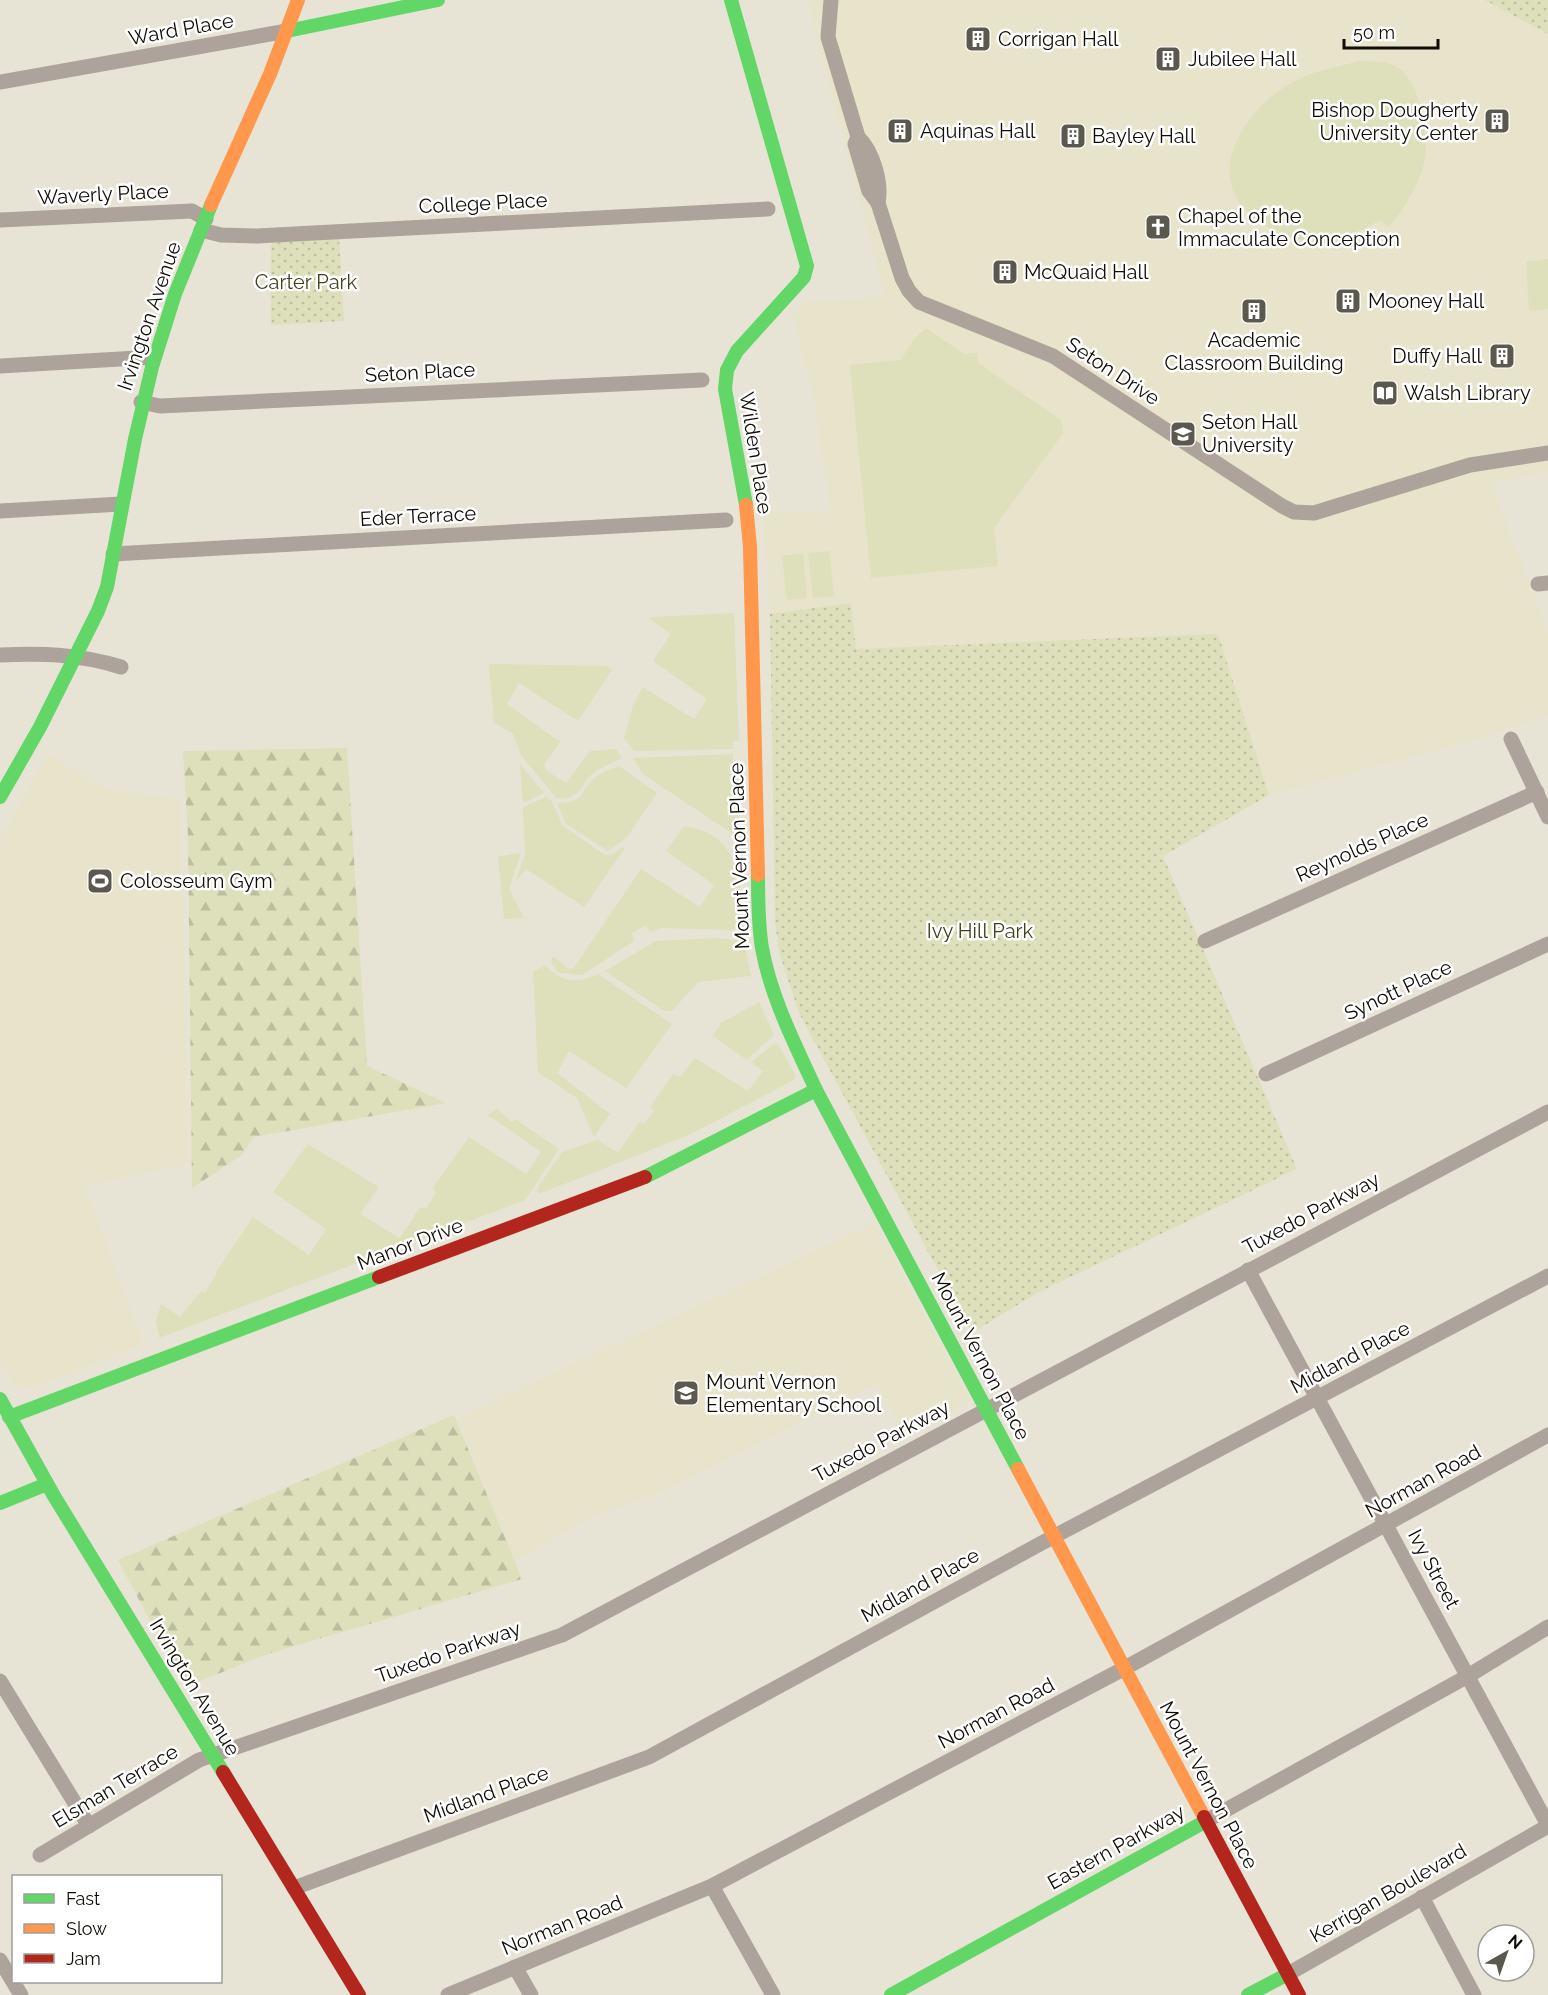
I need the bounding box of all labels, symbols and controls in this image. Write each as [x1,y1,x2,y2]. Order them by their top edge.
street label: Ward Place [126,8,236,50]
scale bar [1344,12,1438,50]
text: 50 m [1353,22,1395,43]
building icon: Corrigan Hall [963,24,993,54]
place label: Corrigan Hall [998,27,1119,51]
building icon: Jubilee Hall [1153,44,1183,74]
place label: Jubilee Hall [1188,47,1297,71]
place label: Bishop Dougherty University Center [1311,98,1478,145]
building icon: Bishop Dougherty University Center [1482,106,1512,136]
building icon: Aquinas Hall [885,116,915,146]
place label: Aquinas Hall [920,119,1036,143]
building icon: Bayley Hall [1058,121,1088,151]
place label: Bayley Hall [1092,124,1196,148]
street label: Waverly Place [37,179,169,209]
street label: College Place [418,188,548,218]
place label: Chapel of the Immaculate Conception [1178,204,1400,251]
church icon: Chapel of the Immaculate Conception [1143,212,1173,242]
street label: Irvington Avenue [112,238,186,394]
building icon: McQuaid Hall [990,257,1020,287]
place label: McQuaid Hall [1024,260,1149,284]
park label: Carter Park [255,270,358,294]
building icon: Mooney Hall [1333,286,1363,316]
place label: Mooney Hall [1368,289,1485,313]
building icon: Academic Classroom Building [1239,296,1269,326]
place label: Academic Classroom Building [1164,328,1344,375]
street label: Seton Drive [1062,332,1164,410]
building icon: Duffy Hall [1487,341,1517,371]
place label: Duffy Hall [1392,344,1483,368]
street label: Seton Place [364,357,476,387]
library icon: Walsh Library [1370,378,1400,408]
place label: Walsh Library [1404,381,1531,405]
street label: Wilden Place [735,390,778,516]
place label: Seton Hall University [1202,410,1298,457]
school or university icon: Seton Hall University [1168,419,1198,449]
street label: Eder Terrace [359,501,477,531]
street label: Mount Vernon Place [724,762,754,950]
street label: Reynolds Place [1292,807,1432,887]
sports icon: Colosseum Gym [85,866,115,896]
place label: Colosseum Gym [120,869,273,893]
park label: Ivy Hill Park [927,919,1034,943]
street label: Synott Place [1340,955,1456,1025]
street label: Tuxedo Parkway [1238,1167,1384,1259]
street label: Manor Drive [354,1213,466,1275]
street label: Mount Vernon Place [927,1268,1036,1444]
street label: Midland Place [1286,1315,1414,1398]
place label: Mount Vernon Elementary School [706,1370,882,1417]
school or university icon: Mount Vernon Elementary School [671,1378,701,1408]
street label: Tuxedo Parkway [808,1395,954,1487]
street label: Norman Road [1361,1439,1485,1523]
street label: Ivy Street [1403,1525,1465,1613]
street label: Midland Place [857,1543,983,1627]
street label: Irvington Avenue [145,1614,246,1760]
street label: Tuxedo Parkway [372,1616,524,1688]
street label: Norman Road [934,1672,1058,1754]
street label: Mount Vernon Place [1155,1697,1264,1873]
street label: Elsman Terrace [48,1739,182,1833]
street label: Midland Place [420,1760,552,1828]
street label: Eastern Parkway [1043,1799,1189,1895]
street label: Kerrigan Boulevard [1305,1838,1471,1948]
legend [12,1875,222,1983]
text: Fast [66,1888,100,1909]
street label: Norman Road [498,1890,626,1960]
text: Slow [66,1918,107,1939]
north arrow [1476,1923,1536,1983]
text: N [1505,1931,1526,1953]
text: Jam [66,1948,101,1969]

